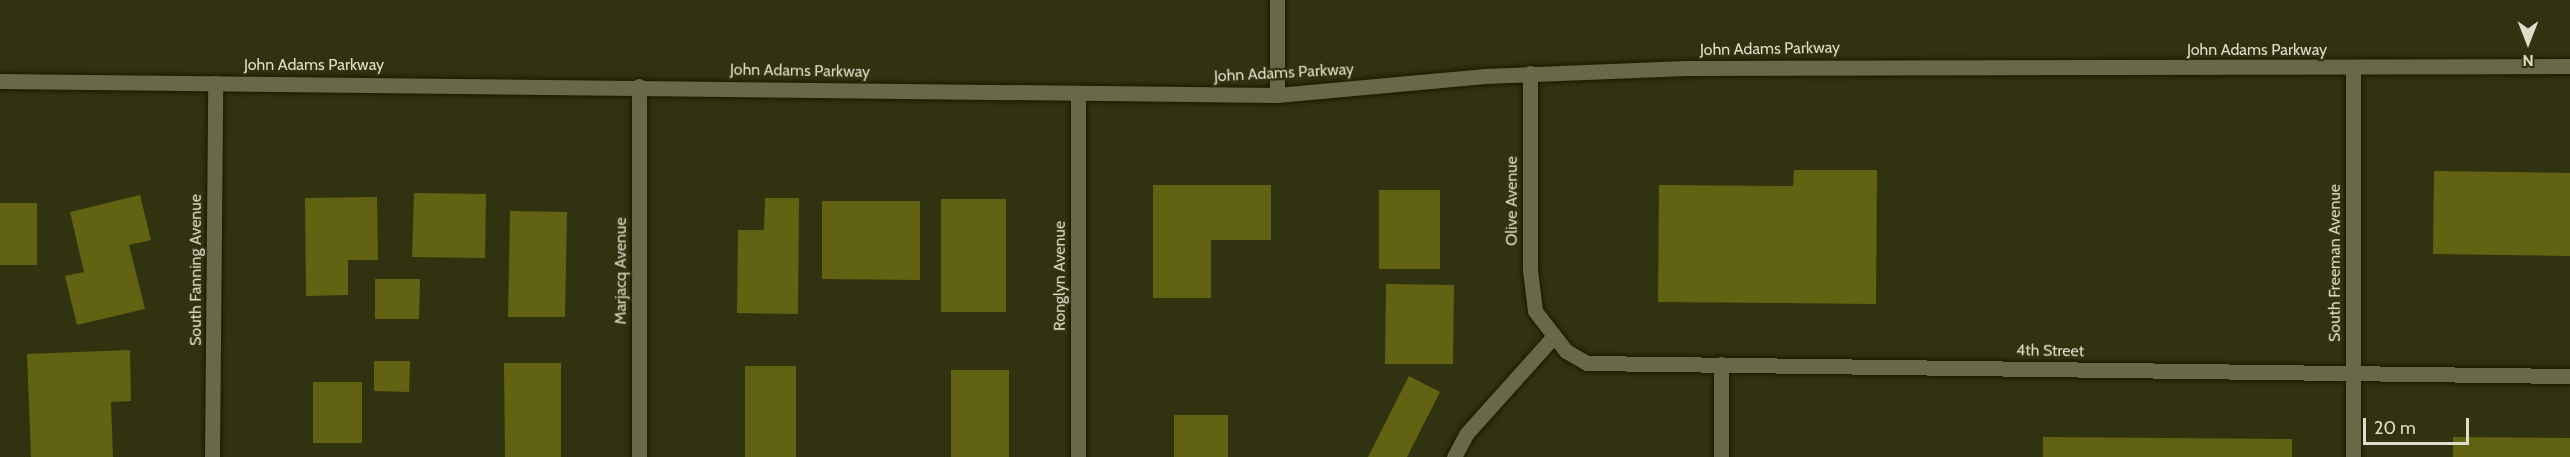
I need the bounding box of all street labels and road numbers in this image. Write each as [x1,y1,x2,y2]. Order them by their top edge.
street label: John Adams Parkway [1700,38,1840,60]
street label: John Adams Parkway [2187,40,2327,60]
street label: John Adams Parkway [244,55,384,75]
street label: John Adams Parkway [730,60,870,82]
street label: John Adams Parkway [1214,60,1354,86]
street label: Olive Avenue [1502,156,1522,246]
street label: South Freeman Avenue [2325,184,2345,342]
street label: South Fanning Avenue [186,194,206,346]
street label: Marjacq Avenue [611,217,631,325]
street label: Ronglyn Avenue [1050,221,1070,331]
street label: 4th Street [2016,341,2084,361]

